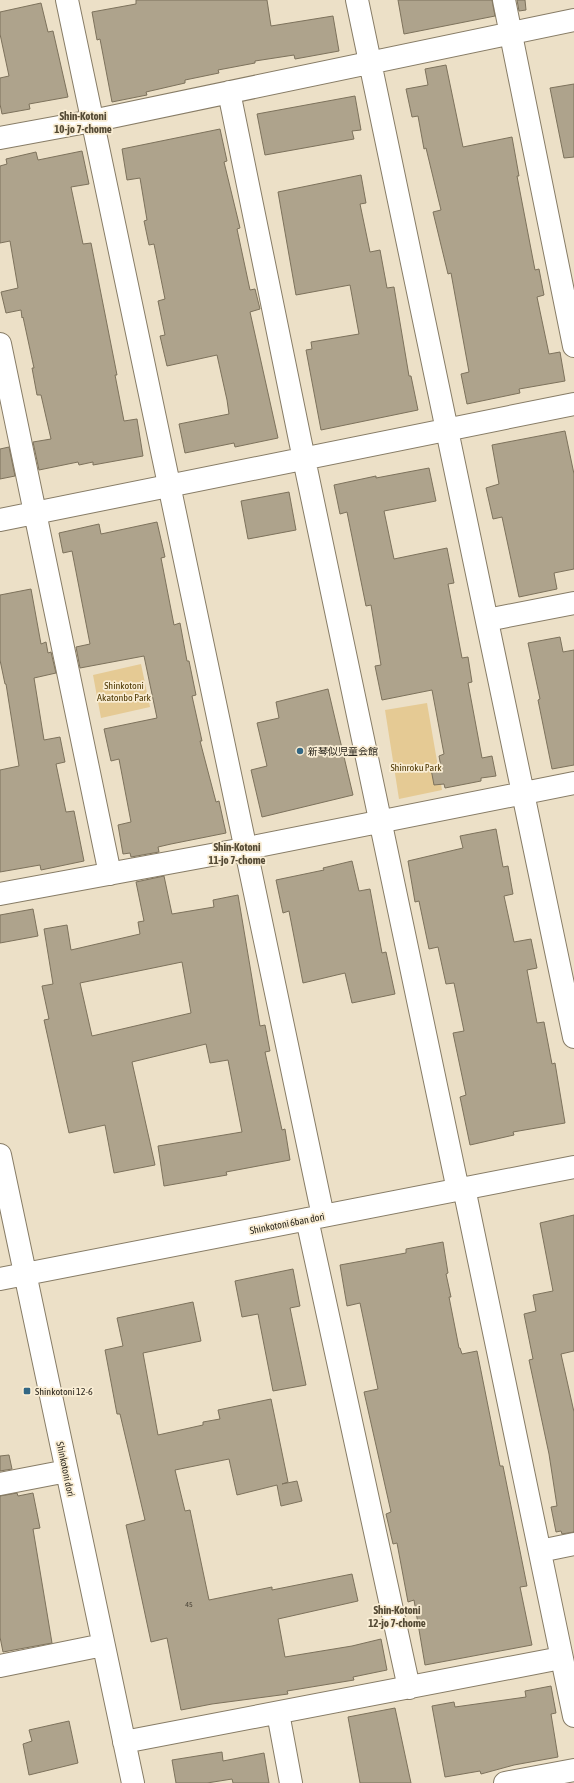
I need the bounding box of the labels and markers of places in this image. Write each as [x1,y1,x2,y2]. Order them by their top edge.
marker: 新琴似児童会館 [295,746,305,756]
place label: 新琴似児童会館 [308,746,378,757]
marker: Shinkotoni 12-6 [22,1386,32,1396]
place label: Shinkotoni 12-6 [35,1386,93,1397]

